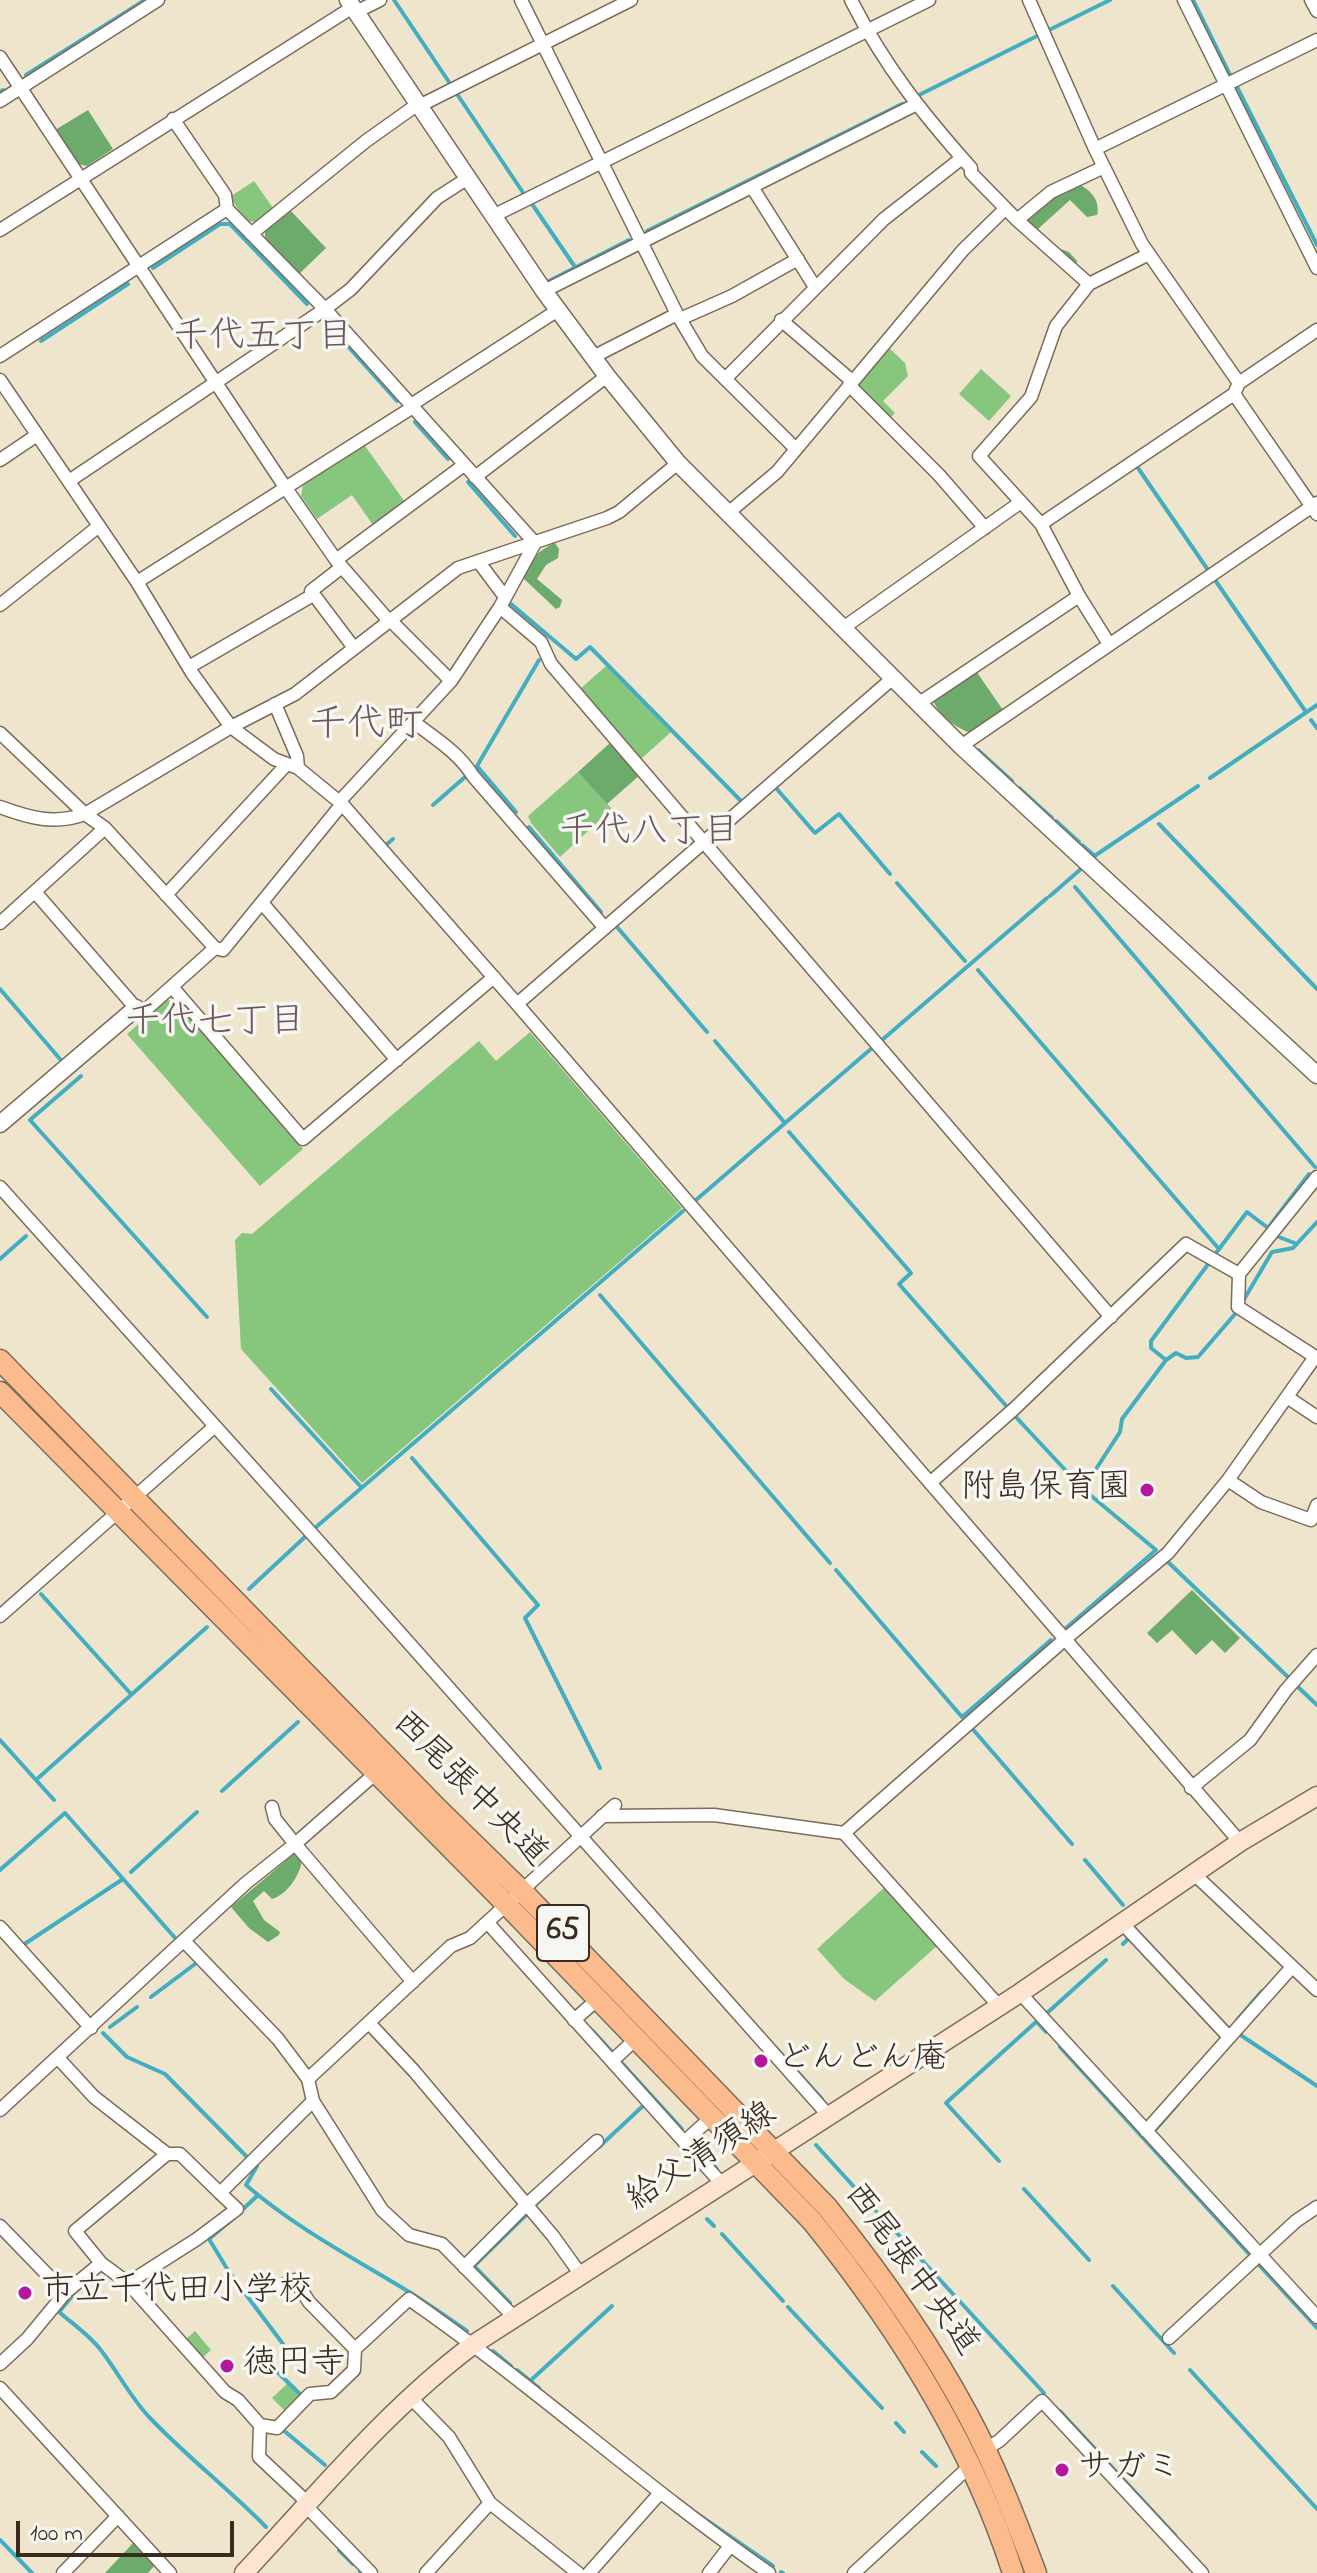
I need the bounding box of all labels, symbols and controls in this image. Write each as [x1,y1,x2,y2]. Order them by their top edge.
district label: 千代五丁目 [173,318,353,362]
district label: 千代町 [309,706,423,752]
district label: 千代八丁目 [559,813,739,857]
district label: 千代七丁目 [125,1003,305,1047]
place label: 附島保育園 [961,1470,1131,1510]
marker: 附島保育園 [1138,1481,1156,1499]
street label: 西尾張中央道 [381,1704,555,1878]
road number: 65 [537,1905,589,1961]
place label: どんどん庵 [777,2041,947,2081]
marker: どんどん庵 [752,2052,770,2070]
street label: 給父清須線 [621,2096,785,2222]
street label: 西尾張中央道 [833,2176,985,2366]
place label: 市立千代田小学校 [41,2273,313,2313]
marker: 市立千代田小学校 [16,2284,34,2302]
place label: 徳円寺 [243,2346,345,2386]
marker: 徳円寺 [218,2357,236,2375]
place label: サガミ [1078,2450,1180,2490]
marker: サガミ [1053,2461,1071,2479]
scale bar [20,2505,238,2555]
text: 100 m [30,2517,83,2552]

